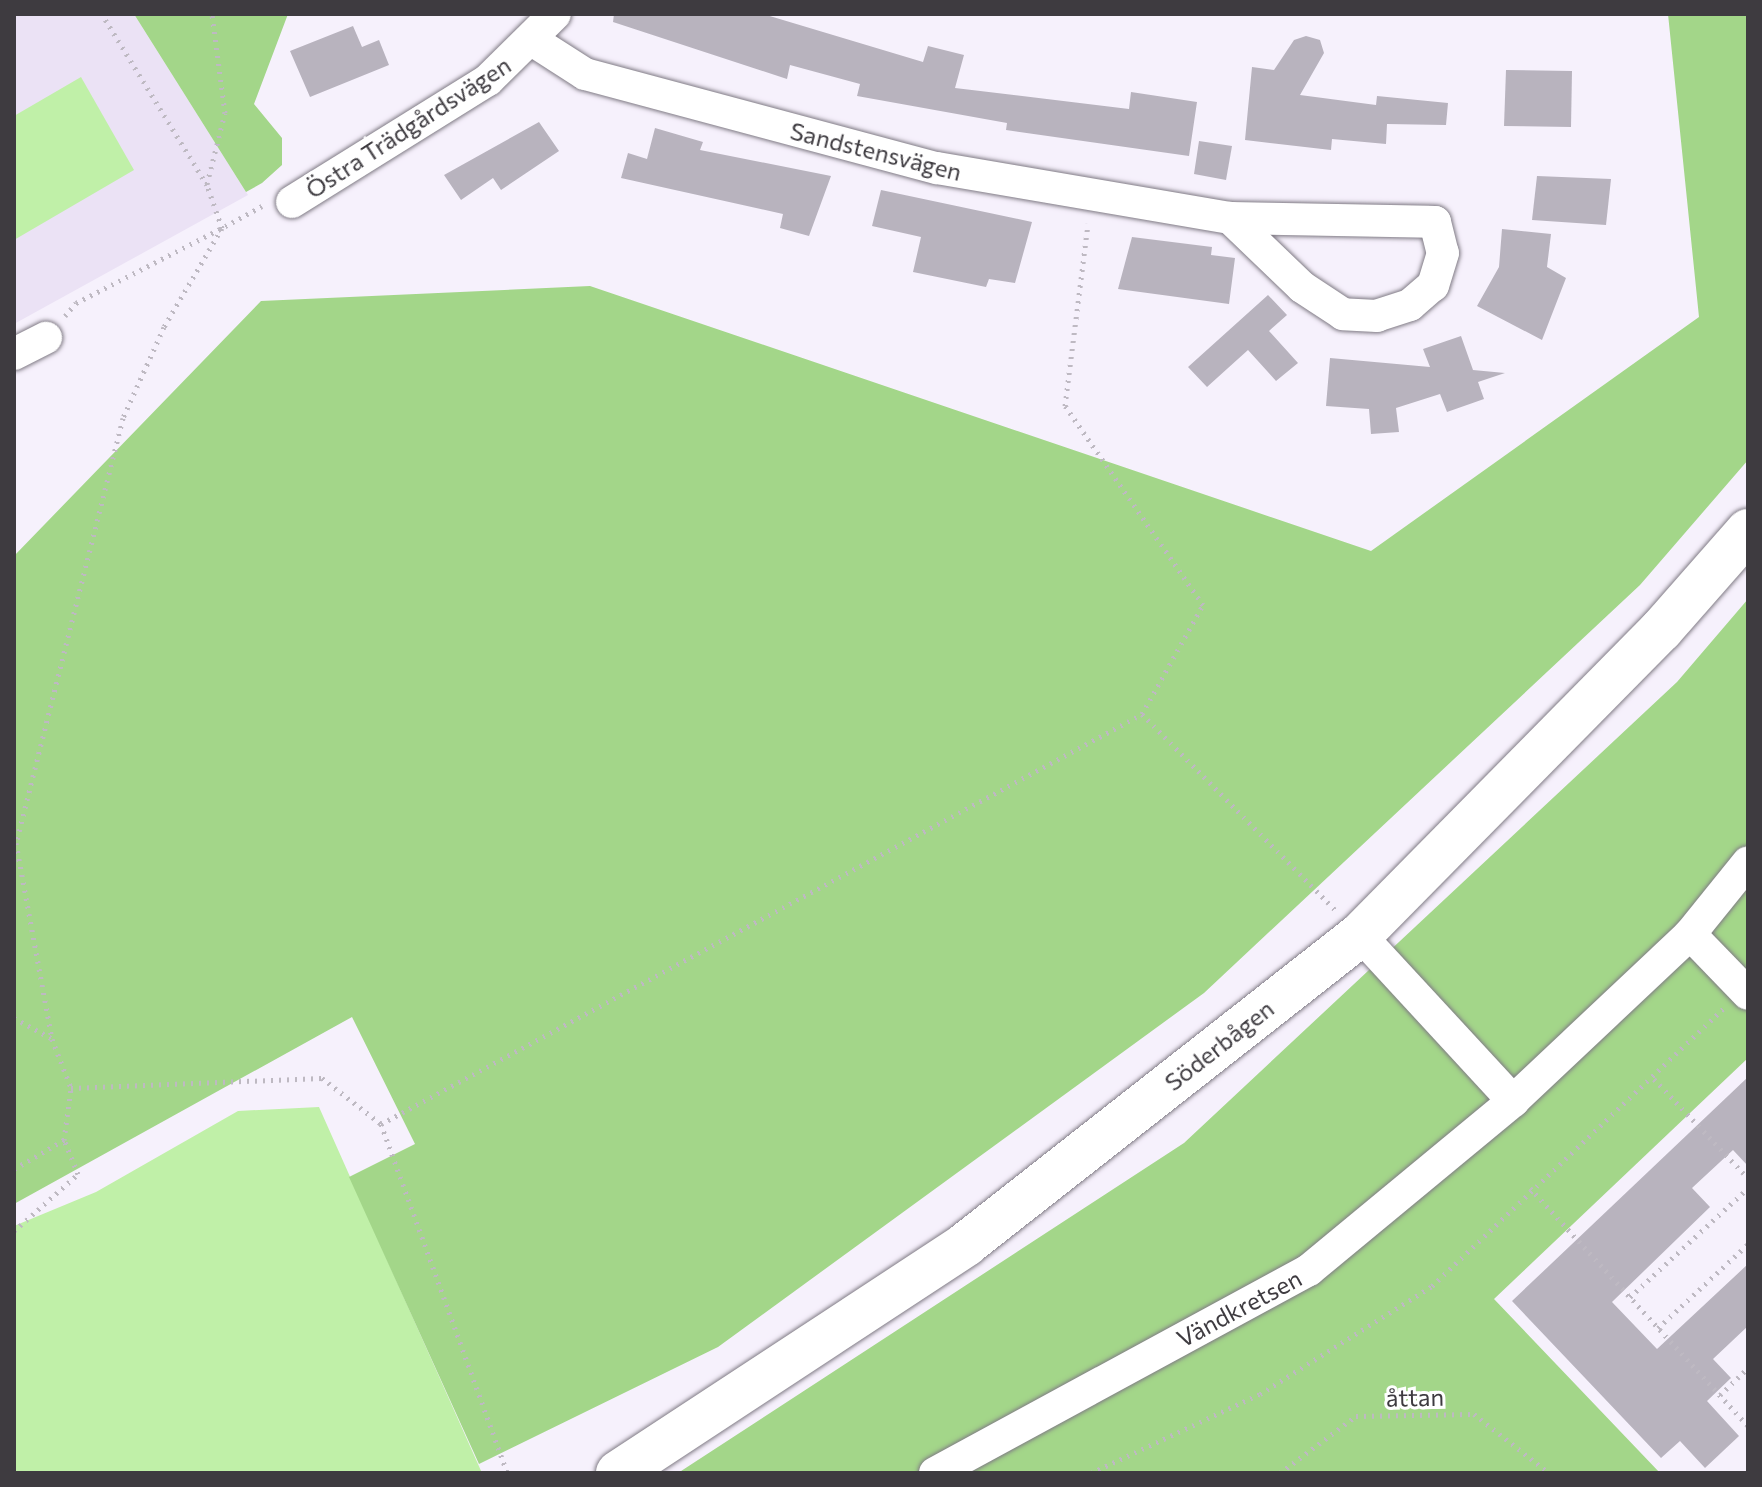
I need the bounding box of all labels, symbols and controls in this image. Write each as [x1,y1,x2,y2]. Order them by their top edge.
street label: Östra Trädgårdsvägen [300,50,516,204]
street label: Sandstensvägen [787,116,965,186]
street label: Söderbågen [1159,994,1279,1096]
street label: Vändkretsen [1172,1263,1306,1353]
street label: åttan [1386,1382,1444,1412]

